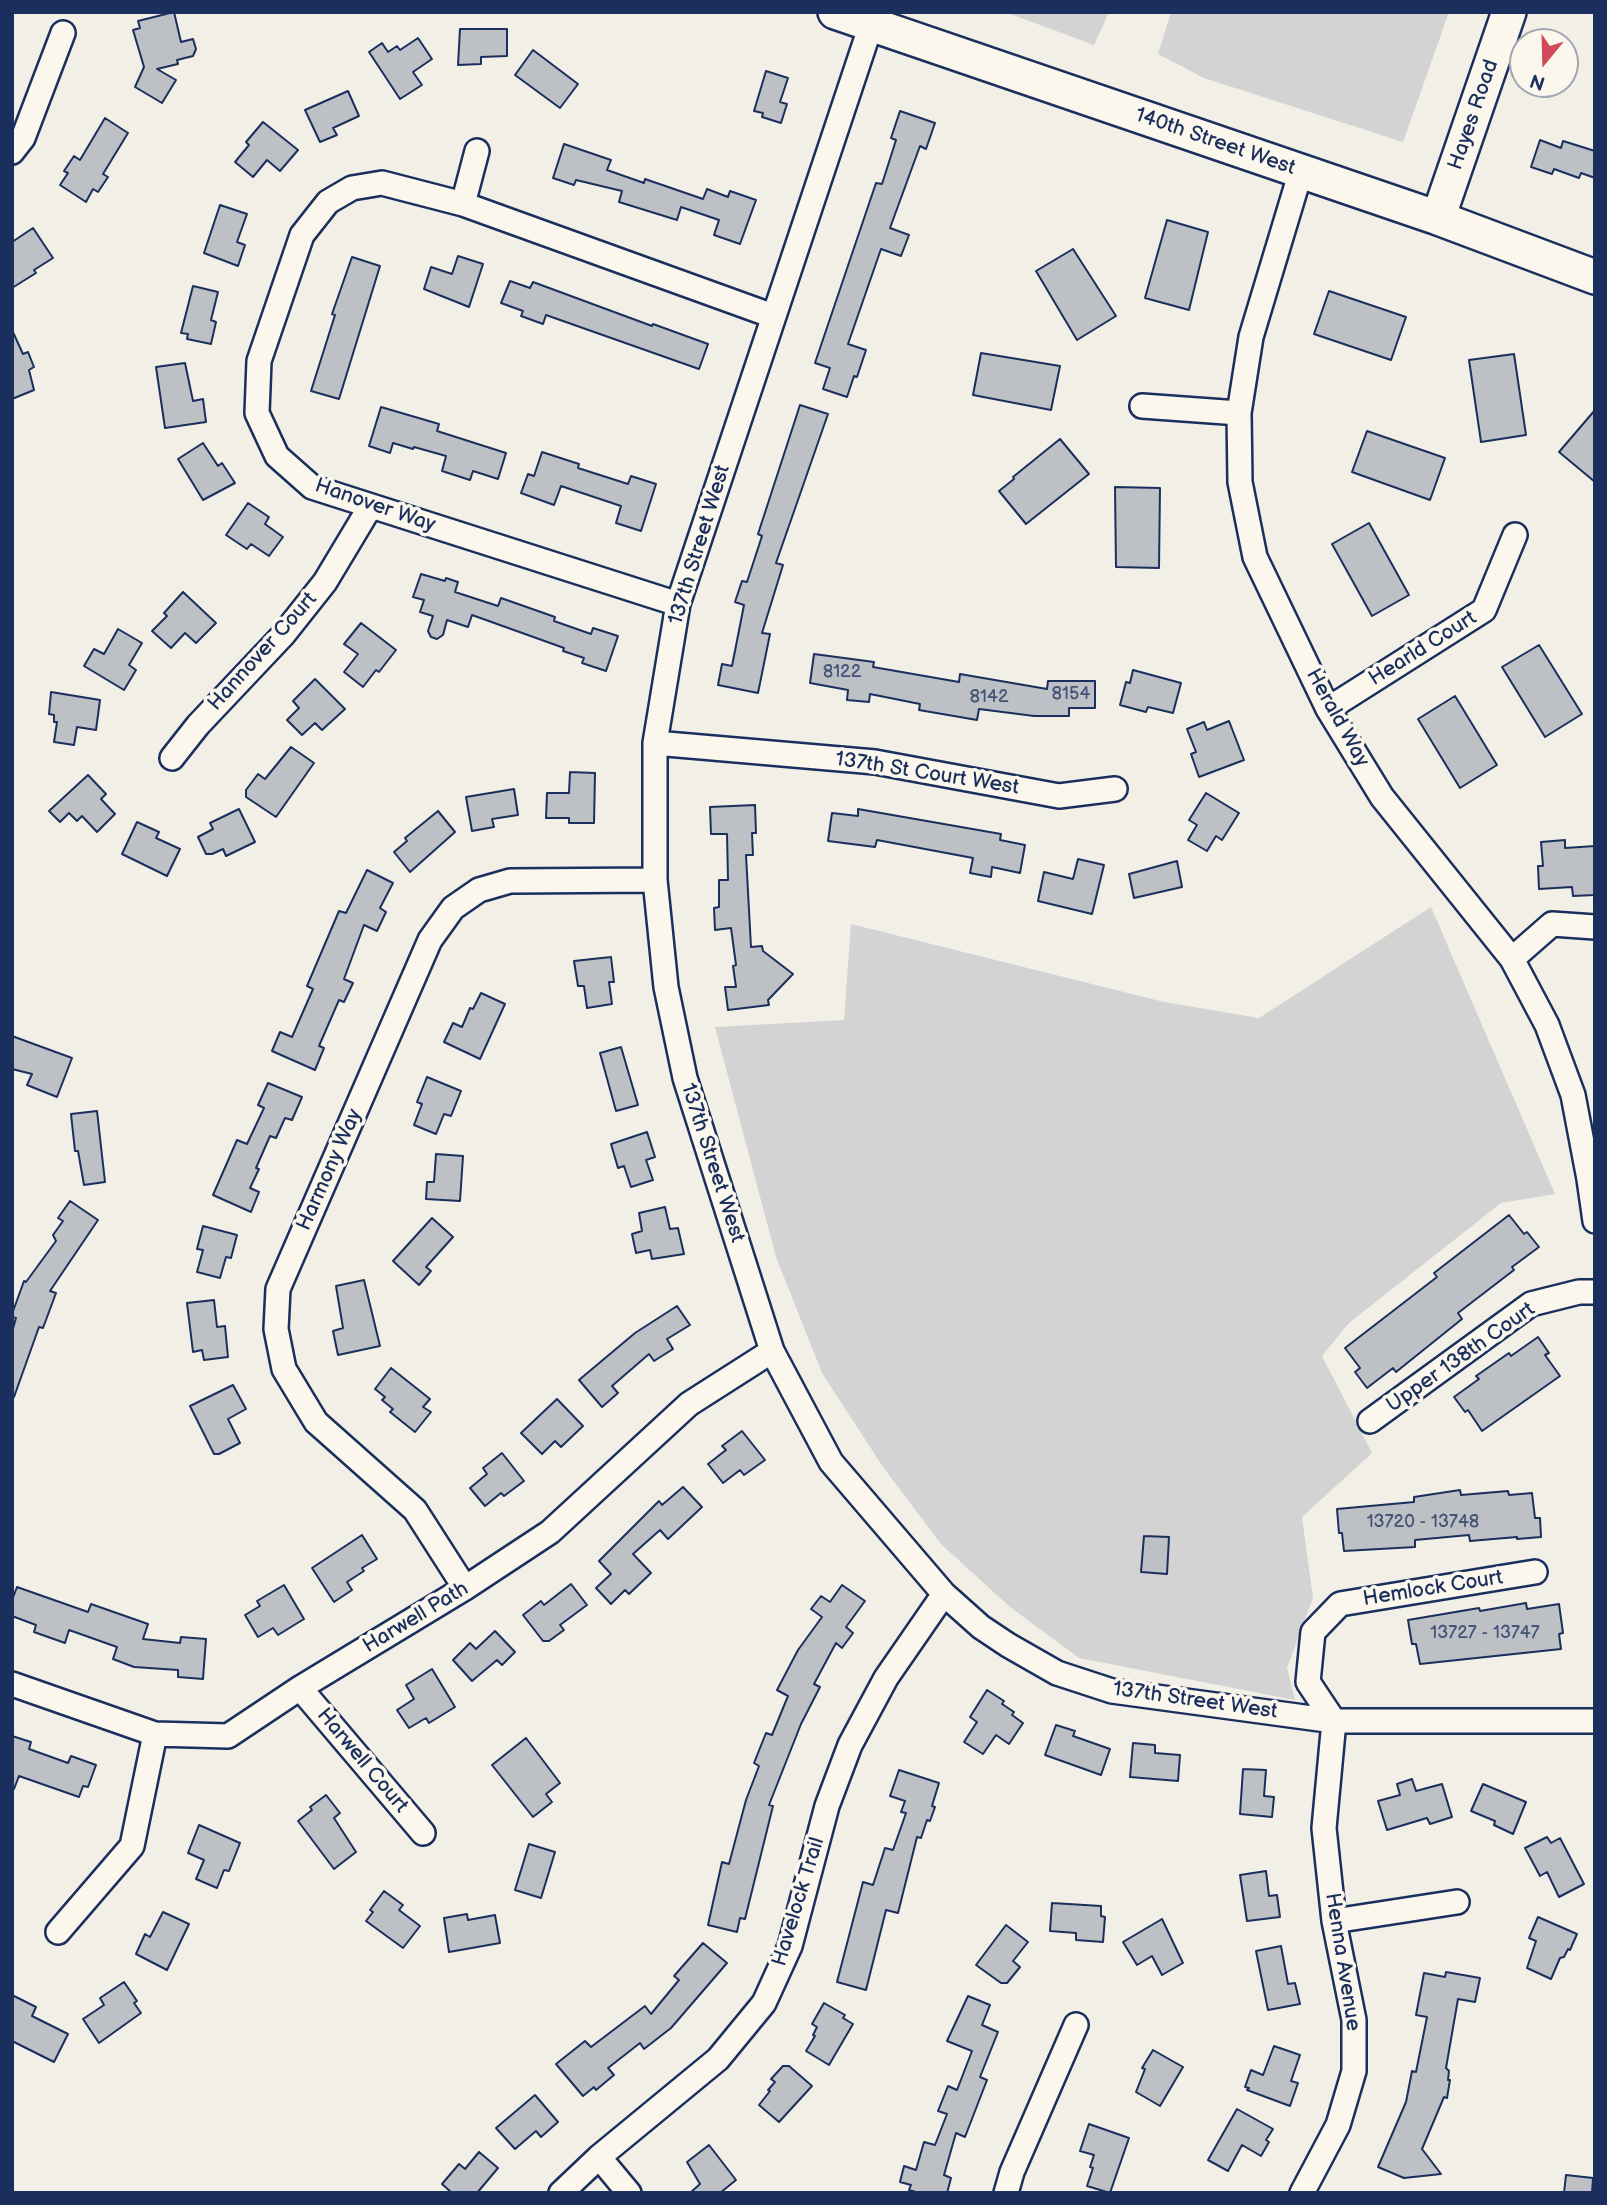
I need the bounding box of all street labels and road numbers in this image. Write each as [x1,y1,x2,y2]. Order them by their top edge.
street label: Hayes Road [1443,57,1505,173]
street label: 140th Street West [1132,103,1298,181]
street label: 137th Street West [664,462,736,628]
street label: Hanover Way [311,474,439,538]
street label: Hannover Court [203,588,323,716]
street label: Hearld Court [1365,606,1481,692]
street label: Herald Way [1300,664,1374,772]
street label: 137th St Court West [833,747,1021,801]
street label: 137th Street West [674,1080,750,1246]
street label: Harmony Way [292,1105,368,1235]
street label: Upper 138th Court [1382,1297,1540,1419]
street label: Hemlock Court [1361,1565,1505,1613]
street label: Harwell Path [359,1577,473,1659]
street label: 137th Street West [1111,1677,1279,1725]
street label: Harwell Court [311,1704,413,1818]
street label: Havelock Trail [767,1835,831,1969]
street label: Henna Avenue [1319,1891,1365,2033]

